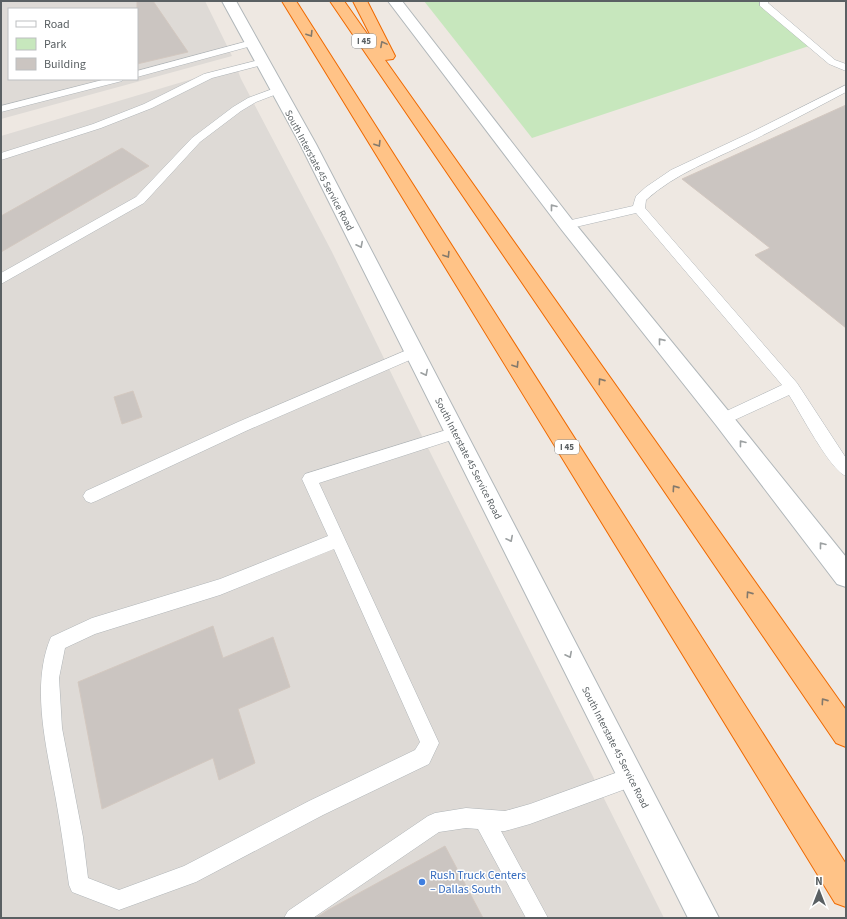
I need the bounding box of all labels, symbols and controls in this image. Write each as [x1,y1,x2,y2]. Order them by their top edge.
legend [8,8,138,80]
text: Road [44,16,70,33]
one-way arrow [305,30,312,37]
road number: I 45 [352,34,376,48]
text: Park [44,36,66,53]
one-way arrow [380,41,388,48]
text: Building [44,56,86,73]
street label: South Interstate 45 Service Road [281,108,357,233]
one-way arrow [374,140,381,147]
one-way arrow [551,204,558,211]
one-way arrow [355,241,362,248]
one-way arrow [443,250,450,257]
one-way arrow [658,339,665,346]
one-way arrow [512,361,519,368]
one-way arrow [420,369,428,376]
one-way arrow [598,378,606,385]
street label: South Interstate 45 Service Road [431,395,505,522]
road number: I 45 [555,440,579,454]
one-way arrow [739,440,746,447]
one-way arrow [673,485,680,492]
one-way arrow [505,535,513,542]
one-way arrow [820,543,827,550]
one-way arrow [747,592,754,599]
one-way arrow [564,650,572,658]
street label: South Interstate 45 Service Road [578,684,652,811]
one-way arrow [821,698,829,705]
place label: Rush Truck Centers – Dallas South [430,867,526,898]
north arrow [799,871,839,911]
text: N [815,874,823,889]
marker: Rush Truck Centers – Dallas South [417,877,427,887]

